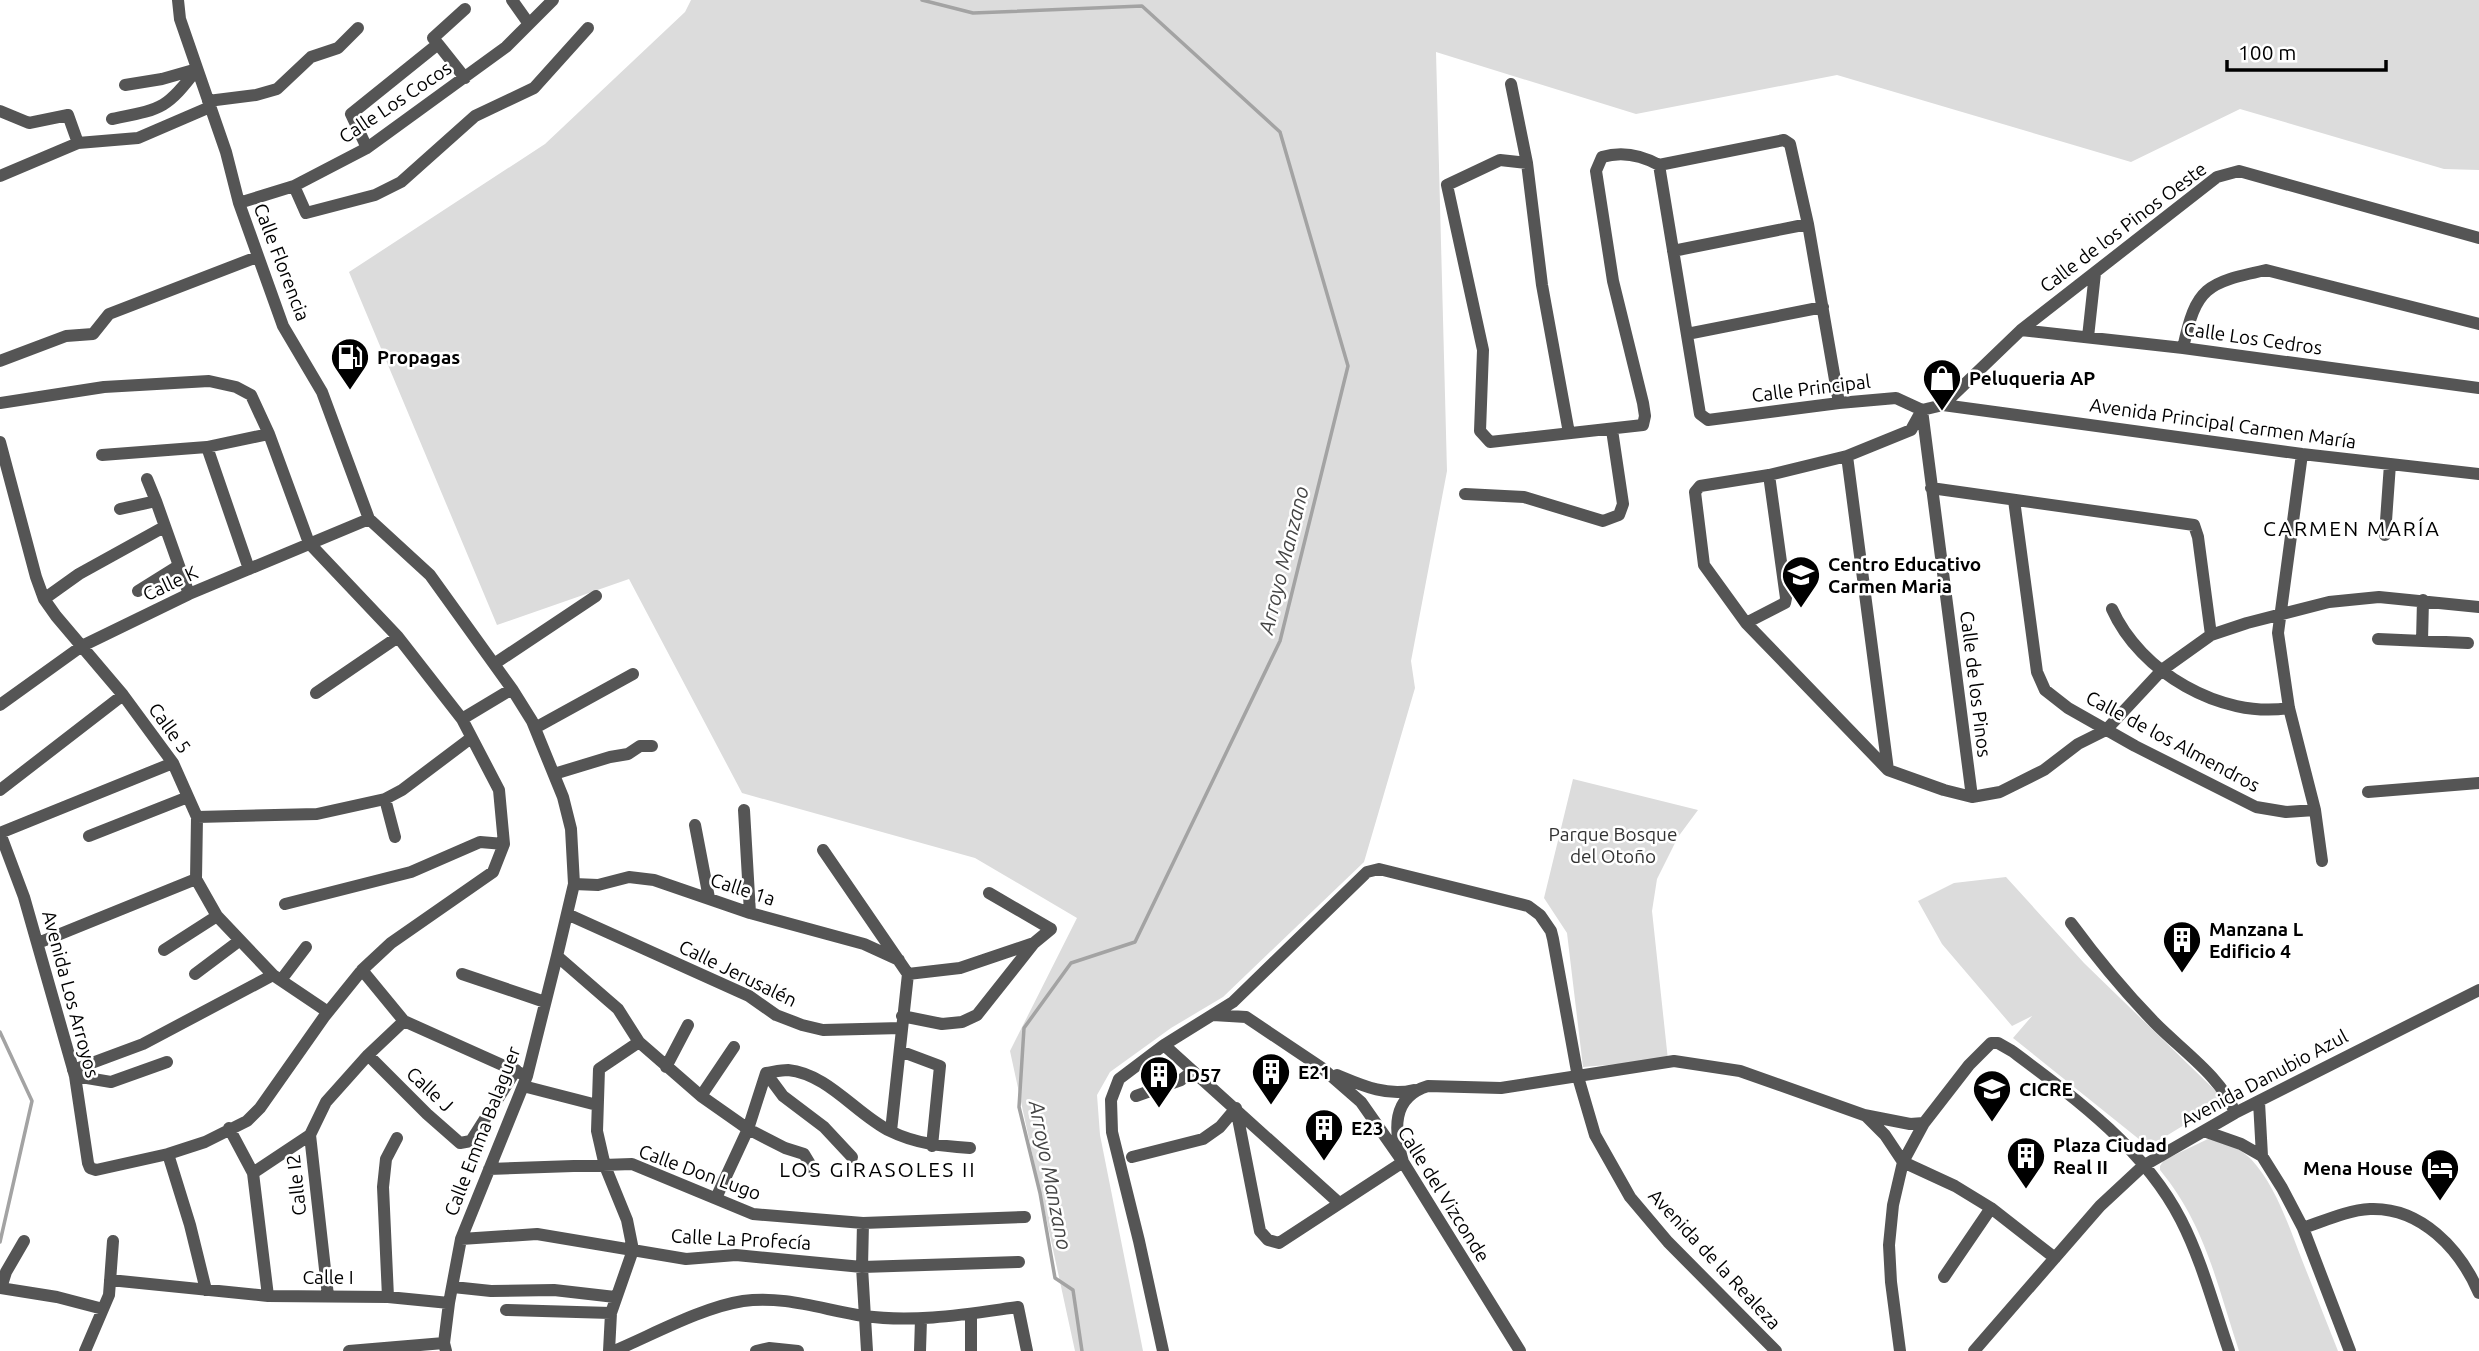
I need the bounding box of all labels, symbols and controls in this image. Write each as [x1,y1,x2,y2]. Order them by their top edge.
scale bar [2227,28,2386,72]
text: 100 m [2238,40,2296,64]
street label: Calle Los Cocos [335,56,455,148]
street label: Calle de los Pinos Oeste [2035,157,2211,297]
street label: Calle Florencia [250,200,314,324]
street label: Calle Los Cedros [2182,317,2324,359]
fuel station icon: Propagas [329,336,371,391]
place label: Propagas [377,346,460,368]
shop icon: Peluqueria AP [1921,357,1963,412]
place label: Peluqueria AP [1969,367,2095,389]
street label: Calle Principal [1750,370,1872,406]
street label: Avenida Principal Carmen María [2088,393,2358,453]
water label: Arroyo Manzano [1253,484,1313,637]
district label: CARMEN MARÍA [2263,516,2441,540]
place label: Centro Educativo Carmen Maria [1828,553,1981,597]
school or university icon: Centro Educativo Carmen Maria [1780,554,1822,609]
street label: Calle K [139,561,201,605]
street label: Calle de los Pinos [1956,610,1996,758]
street label: Calle de los Almendros [2082,686,2264,796]
street label: Calle 5 [144,698,196,758]
park label: Parque Bosque del Otoño [1549,823,1677,867]
street label: Calle 1a [708,868,778,910]
street label: Avenida Los Arroyos [38,908,104,1080]
place label: Manzana L Edificio 4 [2209,918,2304,962]
building icon: Manzana L Edificio 4 [2161,919,2203,974]
street label: Calle Jerusalén [675,935,801,1011]
street label: Avenida Danubio Azul [2177,1025,2351,1131]
street label: Calle Emma Balaguer [439,1043,525,1219]
building icon: E21 [1250,1051,1292,1106]
building icon: D57 [1138,1054,1180,1109]
place label: E21 [1298,1061,1331,1083]
street label: Calle J [402,1062,458,1116]
place label: D57 [1186,1064,1221,1086]
school or university icon: CICRE [1971,1068,2013,1123]
place label: CICRE [2019,1078,2073,1100]
water label: Arroyo Manzano [1025,1097,1077,1252]
building icon: E23 [1303,1107,1345,1162]
place label: E23 [1351,1117,1384,1139]
street label: Calle del Vizconde [1394,1122,1494,1266]
place label: Plaza Ciudad Real II [2053,1134,2167,1178]
building icon: Plaza Ciudad Real II [2005,1135,2047,1190]
street label: Calle Don Lugo [636,1140,764,1204]
hotel icon: Mena House [2419,1147,2461,1202]
street label: Calle I2 [282,1153,310,1217]
district label: LOS GIRASOLES II [779,1157,977,1181]
place label: Mena House [2303,1157,2413,1179]
street label: Avenida de la Realeza [1644,1184,1786,1334]
street label: Calle La Profecía [670,1224,812,1254]
street label: Calle I [302,1266,354,1288]

